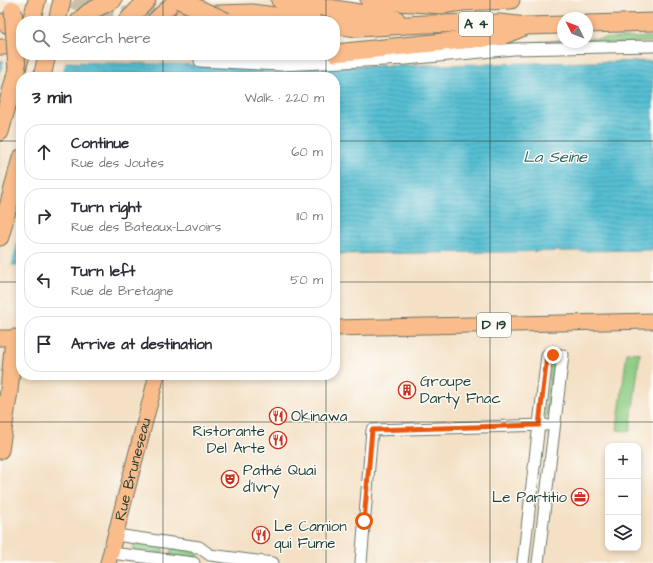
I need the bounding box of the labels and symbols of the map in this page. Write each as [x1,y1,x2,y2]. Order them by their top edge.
road number: A 4 [459,12,493,36]
north arrow [557,12,593,48]
water label: La Seine [523,146,588,168]
road number: D 19 [477,313,511,337]
route end [544,346,562,364]
place label: Groupe Darty Fnac [420,371,501,410]
building icon: Groupe Darty Fnac [397,380,417,400]
restaurant icon: Okinawa [268,406,288,426]
place label: Okinawa [291,406,348,427]
street label: Rue Bruneseau [109,415,156,523]
place label: Ristorante Del Arte [192,421,265,459]
restaurant icon: Ristorante Del Arte [268,430,288,450]
place label: Pathé Quai d'Ivry [243,460,317,499]
theatre icon: Pathé Quai d'Ivry [220,469,240,489]
place label: Le Partitio [492,487,568,508]
office icon: Le Partitio [570,487,590,507]
route start [355,512,373,530]
place label: Le Camion qui Fume [274,516,347,554]
restaurant icon: Le Camion qui Fume [251,525,271,545]

